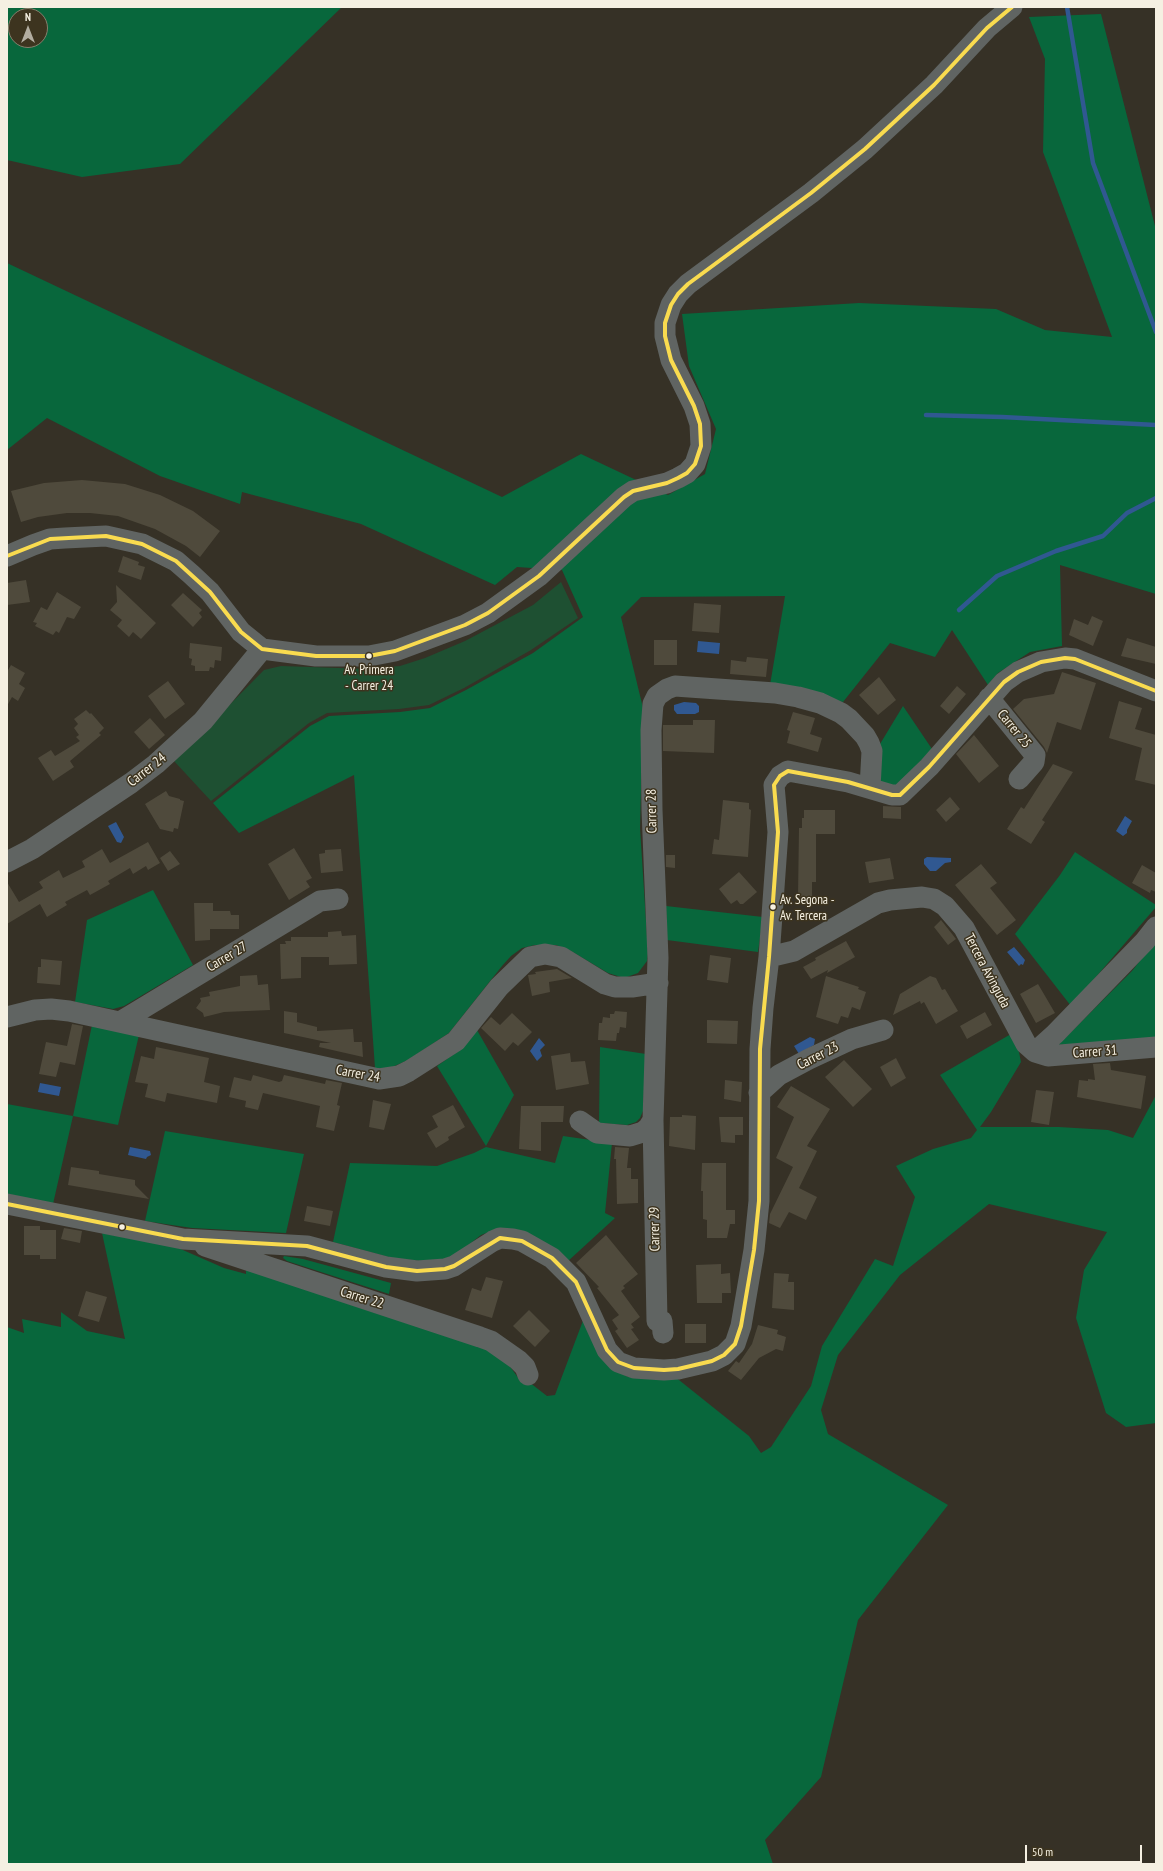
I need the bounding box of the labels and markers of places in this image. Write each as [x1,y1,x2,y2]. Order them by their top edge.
marker: Av. Primera - Carrer 24 [364,651,374,661]
place label: Av. Primera - Carrer 24 [344,662,394,693]
place label: Av. Segona - Av. Tercera [780,892,835,923]
marker: Av. Segona - Av. Tercera [768,902,778,912]
unlabelled marker [117,1222,127,1232]

